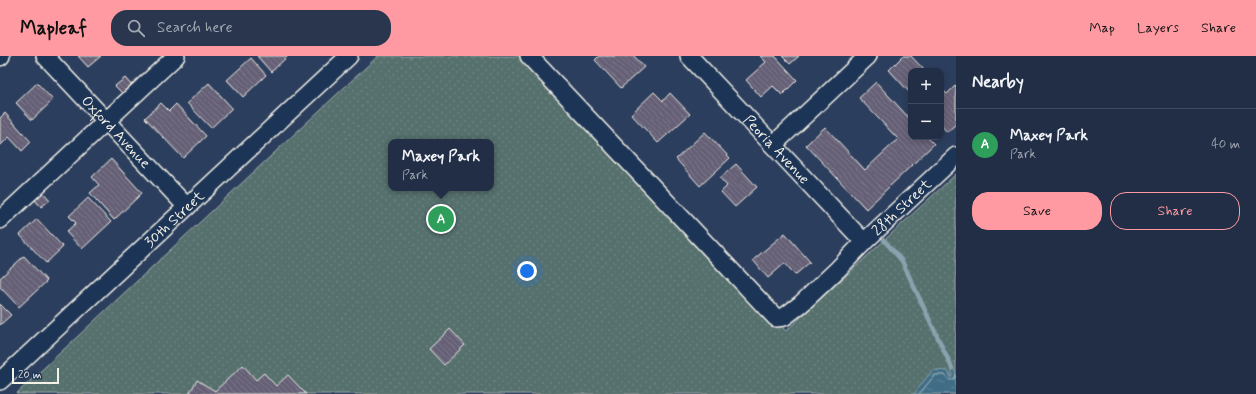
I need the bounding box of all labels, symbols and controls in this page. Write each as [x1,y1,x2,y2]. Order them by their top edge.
search box [111,10,391,46]
text: Mapleaf [20,16,87,41]
icon: search [125,17,147,39]
text: Search here [157,18,233,38]
text: Map [1089,19,1115,37]
text: Layers [1137,19,1179,37]
text: Share [1201,19,1236,37]
map controls [908,68,944,140]
button: + [908,68,944,104]
text: Nearby [972,71,1024,93]
street label: Oxford Avenue [76,92,155,173]
button: − [908,104,944,140]
street label: Peoria Avenue [738,111,814,189]
text: Maxey Park [1010,126,1088,146]
text: A [981,136,989,153]
text: 40 m [1211,136,1240,153]
popup [388,139,494,191]
text: Park [1010,146,1036,163]
text: Maxey Park [402,147,480,167]
text: Park [402,167,428,184]
street label: 28th Street [868,175,936,241]
street label: 30th Street [141,187,209,252]
button: Save [972,192,1102,230]
button: Share [1110,192,1240,230]
pin: A [428,204,454,234]
your location [517,261,537,281]
scale bar [12,366,59,385]
text: 20 m [18,368,41,382]

